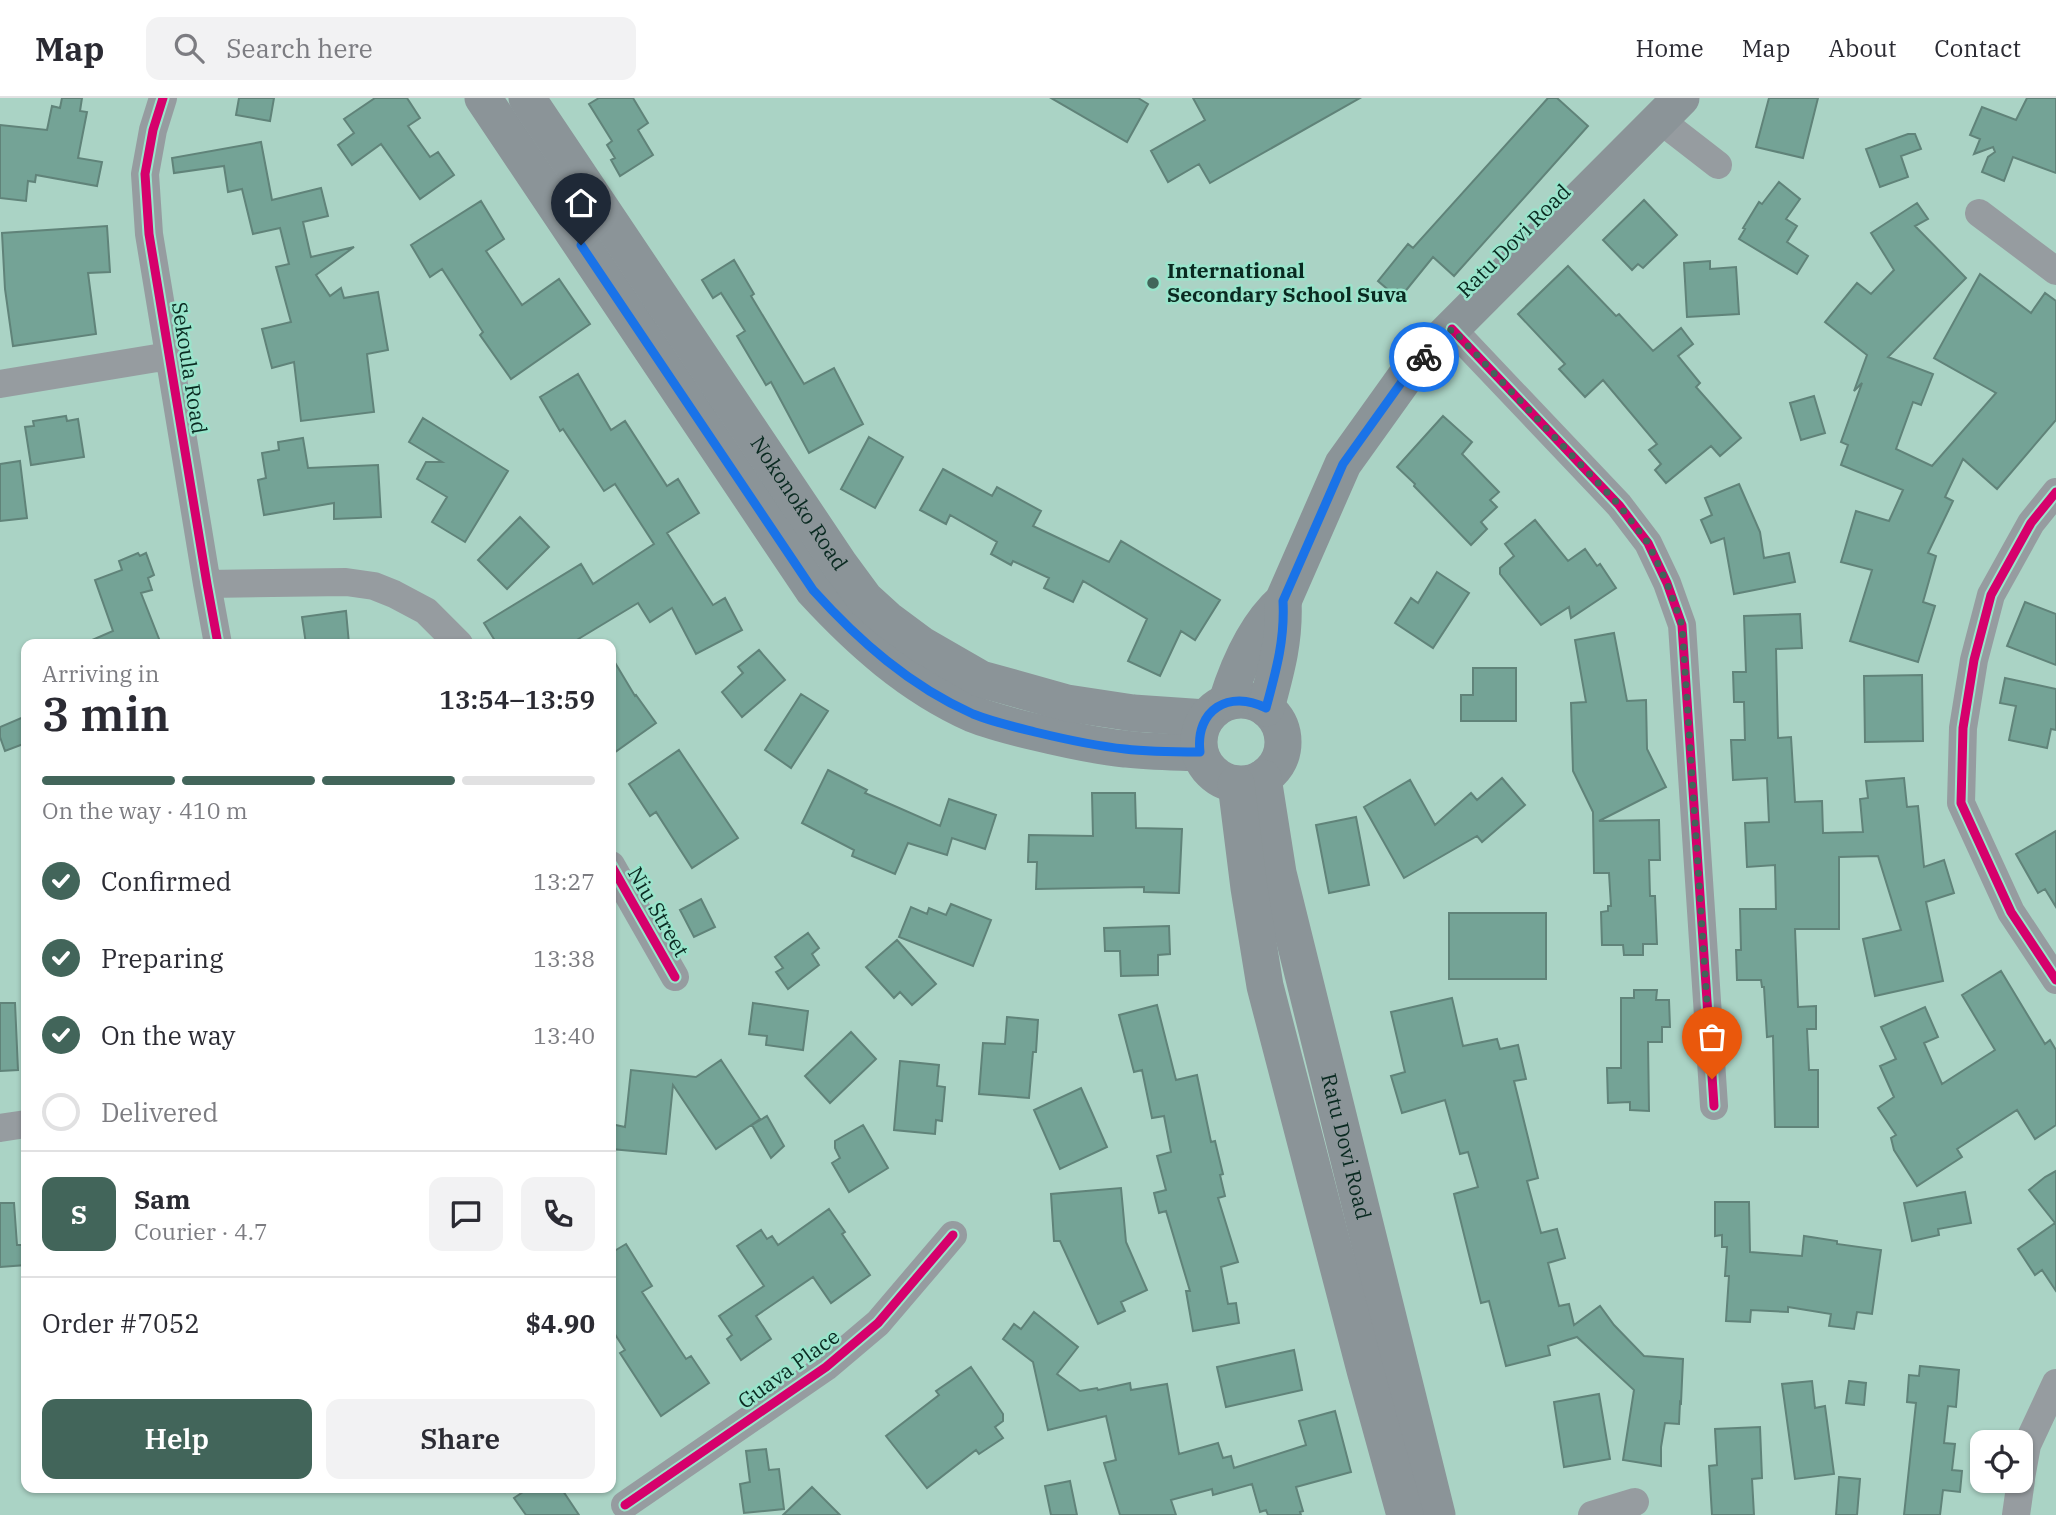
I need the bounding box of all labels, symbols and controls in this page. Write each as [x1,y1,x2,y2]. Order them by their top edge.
search box [146,17,636,80]
text: Map [35,27,104,70]
icon: search [170,29,208,67]
text: Search here [226,31,373,65]
text: Home [1636,32,1704,64]
text: Map [1742,32,1790,64]
text: About [1828,32,1896,64]
text: Contact [1934,32,2021,64]
pin [551,173,611,245]
street label: Ratu Dovi Road [1450,177,1576,303]
icon: home [562,184,600,222]
place label: International Secondary School Suva [1167,256,1407,308]
marker: International Secondary School Suva [1145,275,1161,291]
street label: Sekoula Road [166,300,214,436]
courier [1389,322,1459,392]
icon: bike [1405,338,1443,376]
street label: Nokonoko Road [744,430,855,576]
text: Arriving in [42,658,159,688]
text: 13:54–13:59 [439,682,595,716]
text: 3 min [42,684,170,744]
text: On the way · 410 m [42,795,248,825]
street label: Niu Street [622,861,696,962]
icon: check [42,862,80,900]
text: Confirmed [101,864,232,898]
text: 13:27 [533,866,595,896]
icon: check [42,939,80,977]
text: Preparing [101,941,223,975]
text: 13:38 [533,943,595,973]
pin [1682,1007,1742,1079]
icon: check [42,1016,80,1054]
text: On the way [101,1018,235,1052]
icon: bag [1693,1018,1731,1056]
text: 13:40 [533,1020,595,1050]
street label: Ratu Dovi Road [1315,1070,1378,1223]
text: Delivered [101,1095,218,1129]
button: chat [429,1177,503,1251]
button: phone [521,1177,595,1251]
text: Sam [134,1182,190,1216]
text: S [71,1197,87,1231]
text: Courier · 4.7 [134,1216,268,1246]
text: Order #7052 [42,1306,200,1340]
text: $4.90 [525,1306,595,1340]
street label: Guava Place [732,1322,845,1415]
button: Help [42,1399,312,1479]
button: Share [326,1399,595,1479]
map controls [1970,1430,2033,1493]
button: locate [1970,1430,2033,1493]

